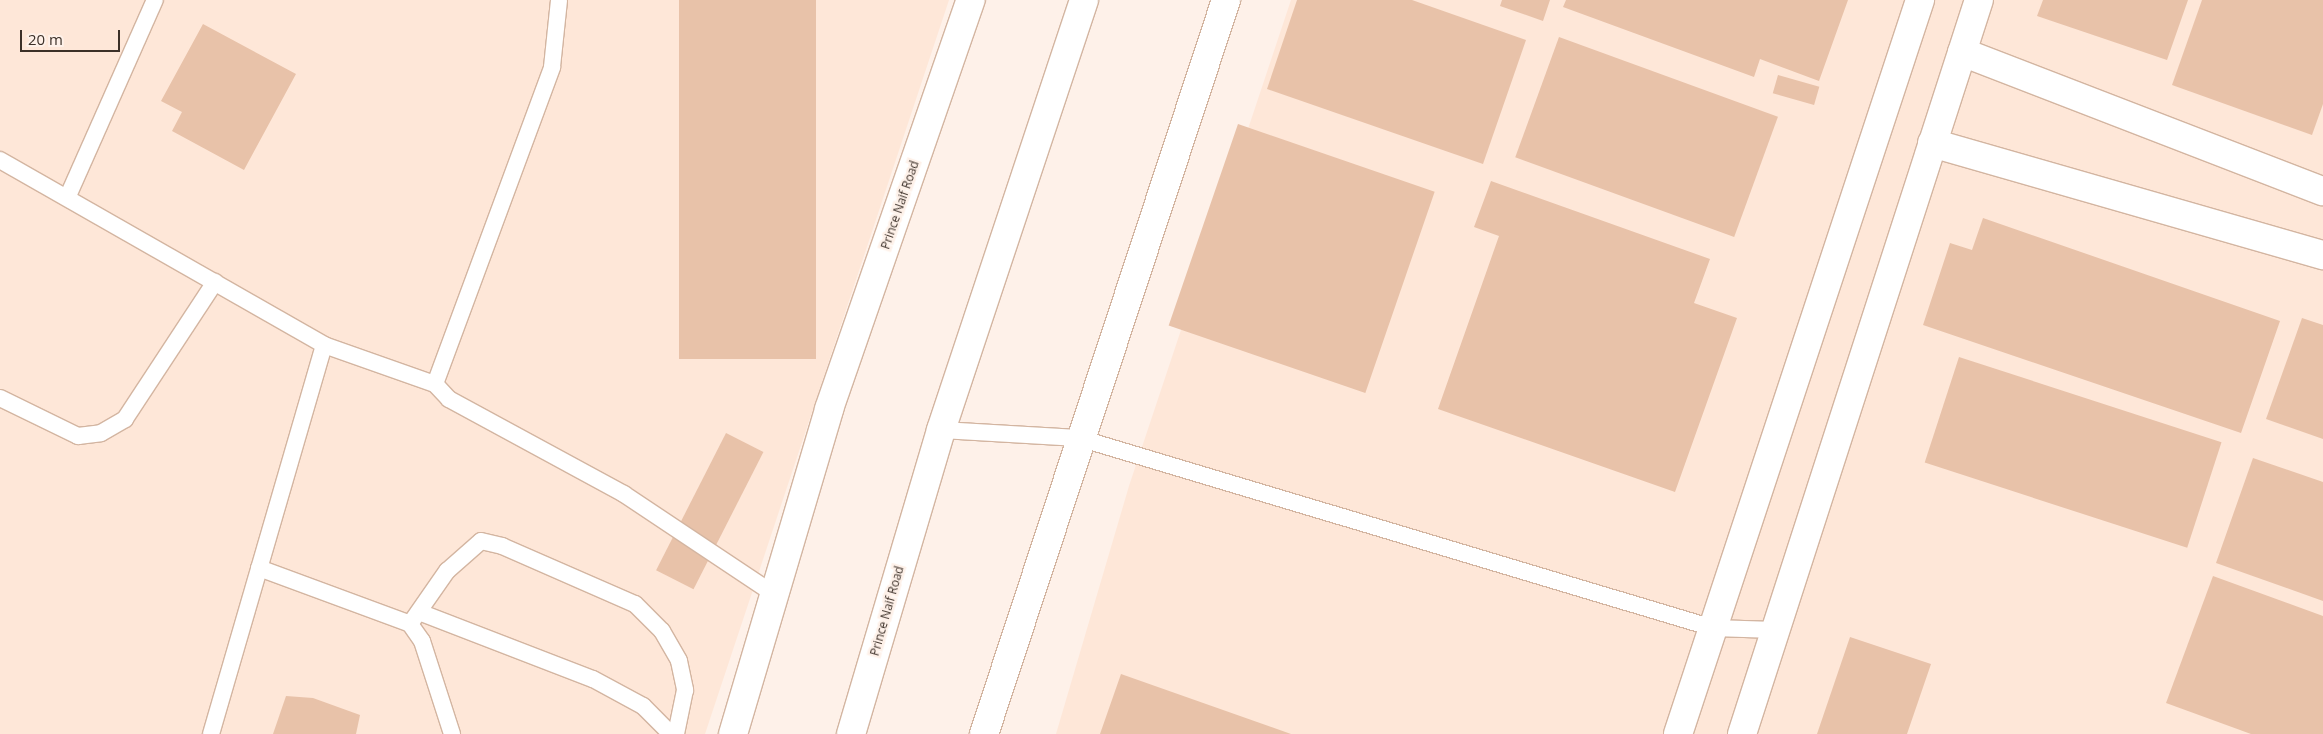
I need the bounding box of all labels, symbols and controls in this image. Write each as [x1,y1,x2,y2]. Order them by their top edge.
scale bar [22,20,122,52]
text: 20 m [28,29,63,49]
street label: Prince Naif Road [878,159,922,251]
street label: Prince Naif Road [867,564,907,658]

